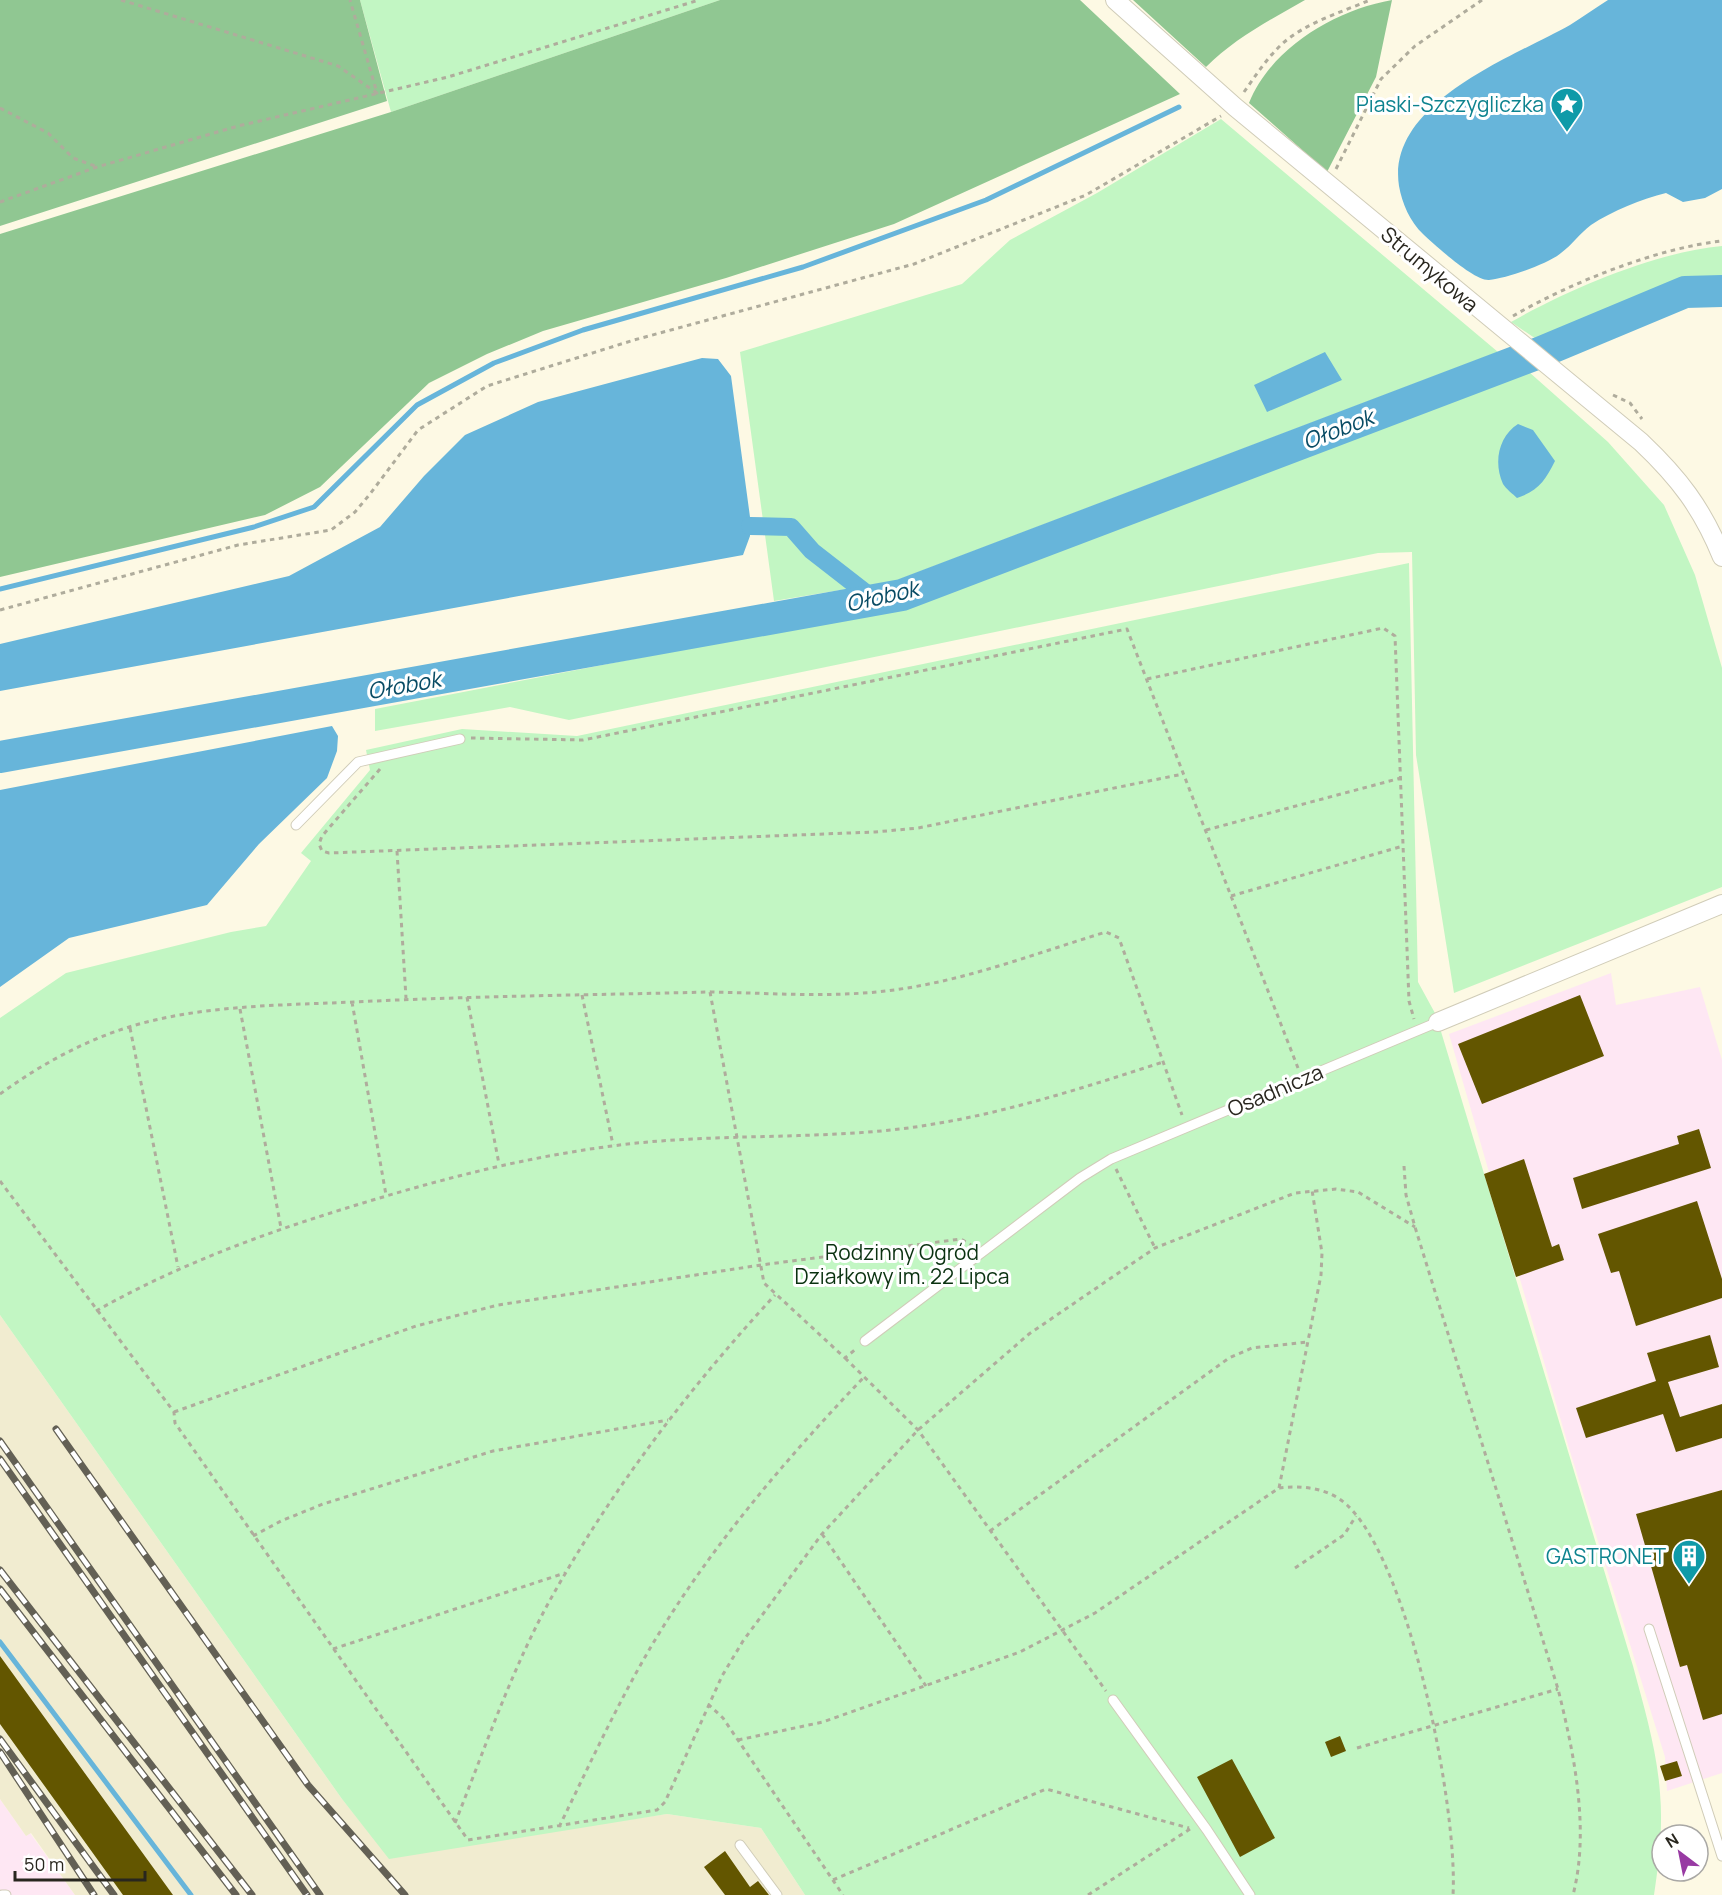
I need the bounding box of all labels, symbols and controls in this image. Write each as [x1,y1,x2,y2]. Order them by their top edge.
place icon: Piaski-Szczygliczka [1549,86,1585,133]
place label: Piaski-Szczygliczka [1356,90,1544,118]
street label: Strumykowa [1375,220,1485,318]
water label: Ołobok [1298,401,1381,456]
water label: Ołobok [843,572,924,619]
water label: Ołobok [365,663,446,706]
street label: Osadnicza [1223,1057,1327,1123]
park label: Rodzinny Ogród Działkowy im. 22 Lipca [795,1238,1009,1290]
building icon: GASTRONET [1671,1538,1707,1585]
place label: GASTRONET [1546,1542,1666,1570]
north arrow [1650,1823,1710,1883]
text: N [1661,1828,1683,1853]
scale bar [15,1844,146,1882]
text: 50 m [24,1852,64,1876]

